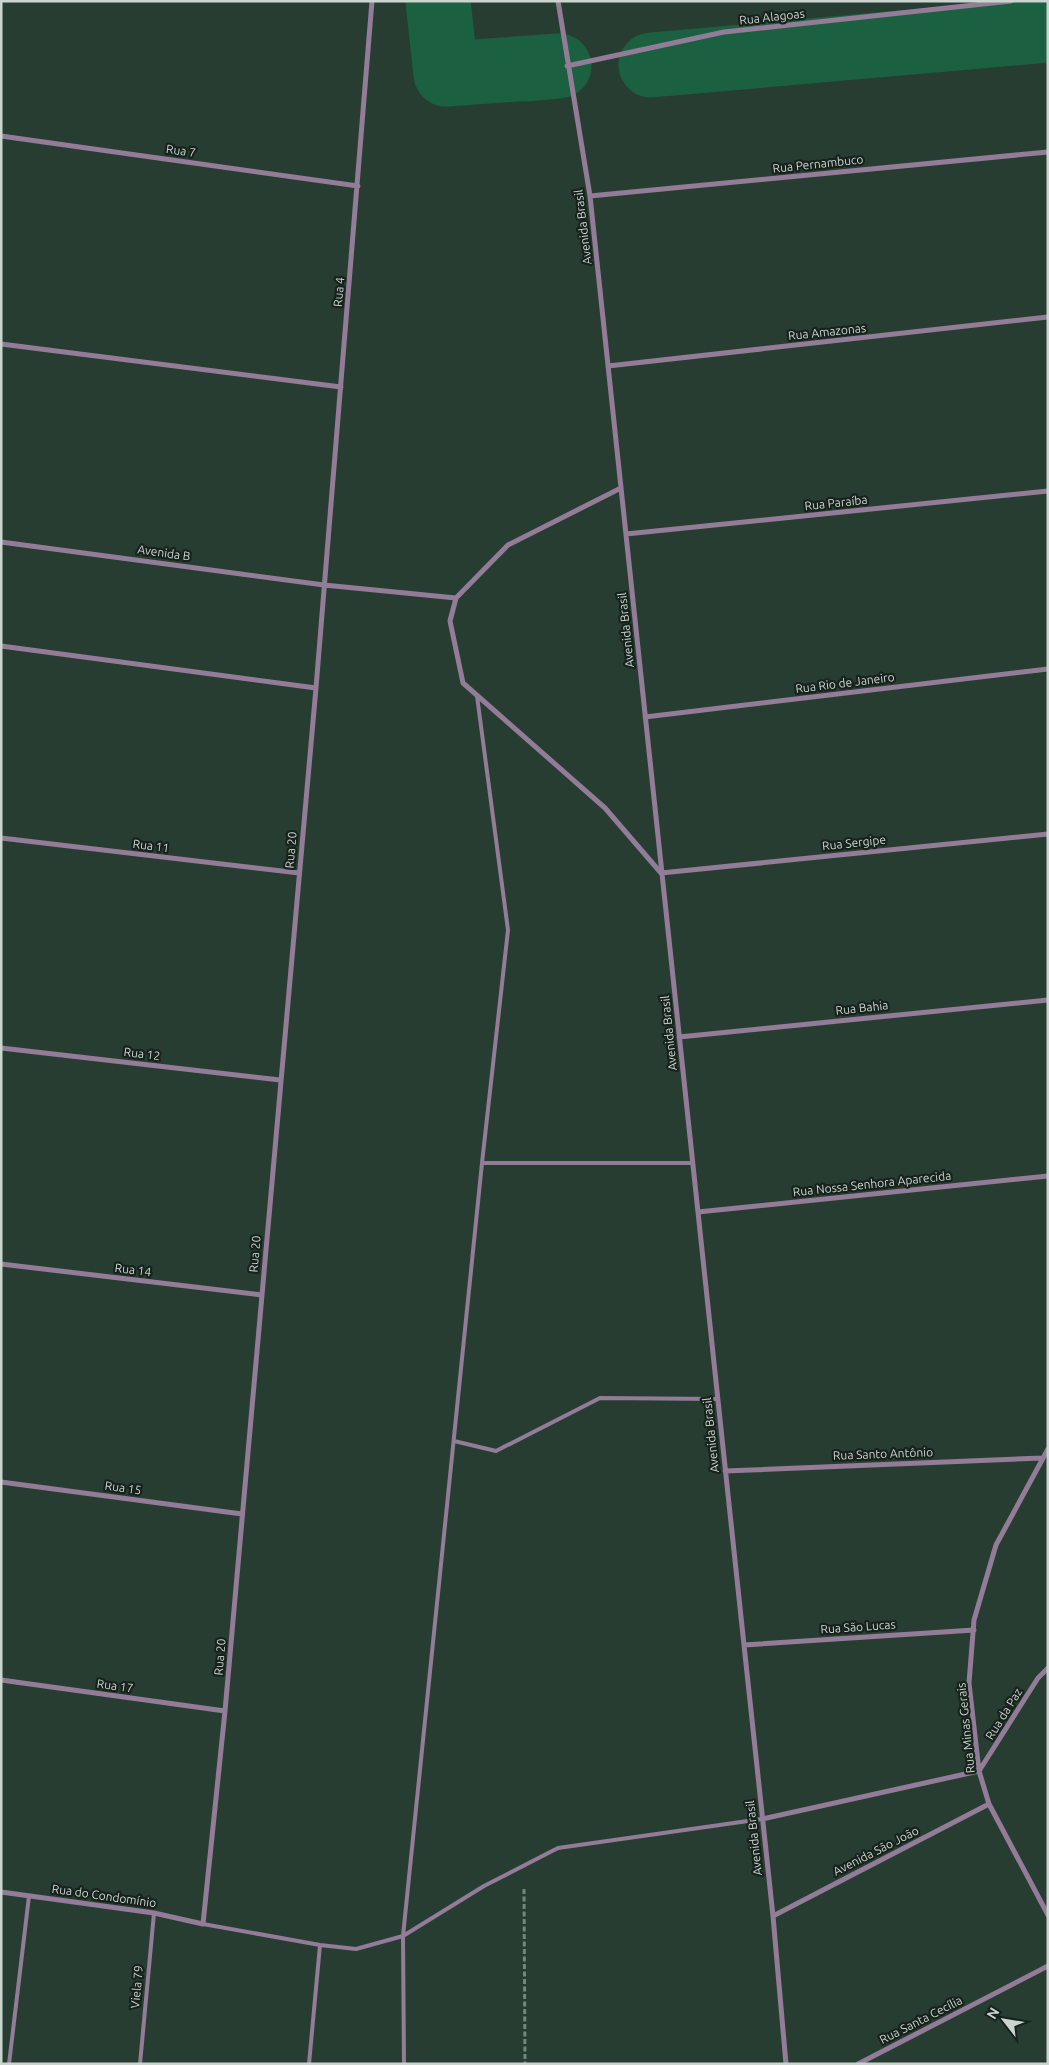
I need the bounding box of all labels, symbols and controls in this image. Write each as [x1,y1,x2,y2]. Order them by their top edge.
street label: Rua Alagoas [739,7,805,26]
street label: Rua 7 [165,142,197,159]
street label: Rua Pernambuco [772,152,864,175]
street label: Avenida Brasil [571,189,594,265]
street label: Rua 4 [331,276,346,307]
street label: Rua Amazonas [787,321,867,342]
street label: Rua Paraíba [804,493,868,512]
street label: Avenida B [137,542,191,563]
street label: Avenida Brasil [615,592,636,668]
street label: Rua Rio de Janeiro [795,670,895,695]
street label: Rua 20 [282,831,299,869]
street label: Rua Sergipe [821,833,887,852]
street label: Rua 11 [132,837,170,854]
street label: Avenida Brasil [658,995,679,1071]
street label: Rua Bahia [835,998,889,1017]
street label: Rua 12 [123,1045,161,1062]
street label: Rua Nossa Senhora Aparecida [792,1169,952,1198]
street label: Rua 20 [246,1235,263,1273]
street label: Rua 14 [114,1261,152,1278]
street label: Avenida Brasil [700,1397,721,1473]
street label: Rua Santo Antônio [833,1445,933,1462]
street label: Rua 15 [104,1479,142,1497]
street label: Rua São Lucas [820,1617,896,1636]
street label: Rua 20 [211,1638,228,1676]
street label: Rua 17 [96,1677,134,1695]
street label: Rua Minas Gerais [954,1682,977,1774]
street label: Rua da Paz [983,1685,1025,1742]
street label: Avenida Brasil [743,1800,764,1876]
street label: Avenida São João [831,1823,921,1878]
street label: Rua do Condomínio [51,1882,157,1909]
street label: Viela 79 [128,1965,145,2009]
street label: Rua Santa Cecília [877,1993,964,2046]
north arrow [979,1995,1029,2045]
text: N [983,2005,1002,2022]

